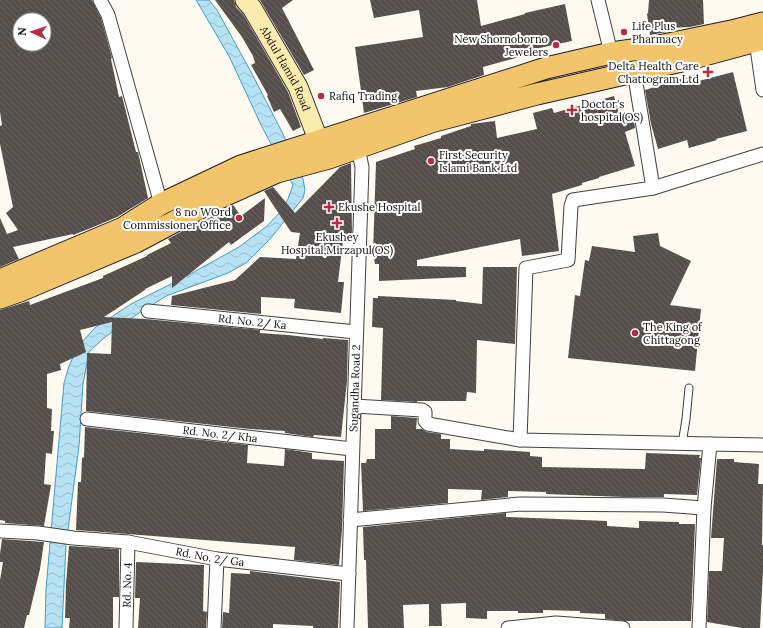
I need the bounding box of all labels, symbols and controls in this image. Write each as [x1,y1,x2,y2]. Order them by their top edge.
north arrow [12,12,52,52]
place label: Life Plus Pharmacy [632,19,683,46]
street label: Abdul Hamid Road [257,23,314,113]
text: N [15,26,29,36]
marker: Life Plus Pharmacy [619,27,629,37]
place label: New Shornoborno Jewelers [454,32,548,59]
marker: New Shornoborno Jewelers [551,40,561,50]
place label: Delta Health Care Chattogram Ltd [608,59,699,86]
marker: Delta Health Care Chattogram Ltd [702,66,714,78]
place label: Rafiq Trading [329,89,398,103]
marker: Rafiq Trading [316,91,326,101]
place label: Doctor's hospital(OS) [581,97,643,125]
marker: Doctor's hospital(OS) [566,104,578,116]
place label: First Security Islami Bank Ltd [439,148,518,175]
marker: First Security Islami Bank Ltd [426,156,436,166]
place label: Ekushe Hospital [338,200,420,214]
marker: Ekushe Hospital [323,201,335,213]
place label: 8 no WOrd Commissioner Office [123,205,231,232]
marker: 8 no WOrd Commissioner Office [234,213,244,223]
marker: Ekushey Hospital,Mirzapul(OS) [331,217,343,229]
place label: Ekushey Hospital,Mirzapul(OS) [281,230,393,258]
street label: Rd. No. 2/ Ka [218,311,288,332]
place label: The King of Chittagong [643,320,703,347]
marker: The King of Chittagong [630,328,640,338]
street label: Sugandha Road 2 [346,344,363,432]
street label: Rd. No. 2/ Kha [182,423,259,445]
street label: Rd. No. 2/ Ga [174,544,246,569]
street label: Rd. No. 4 [119,562,135,608]

